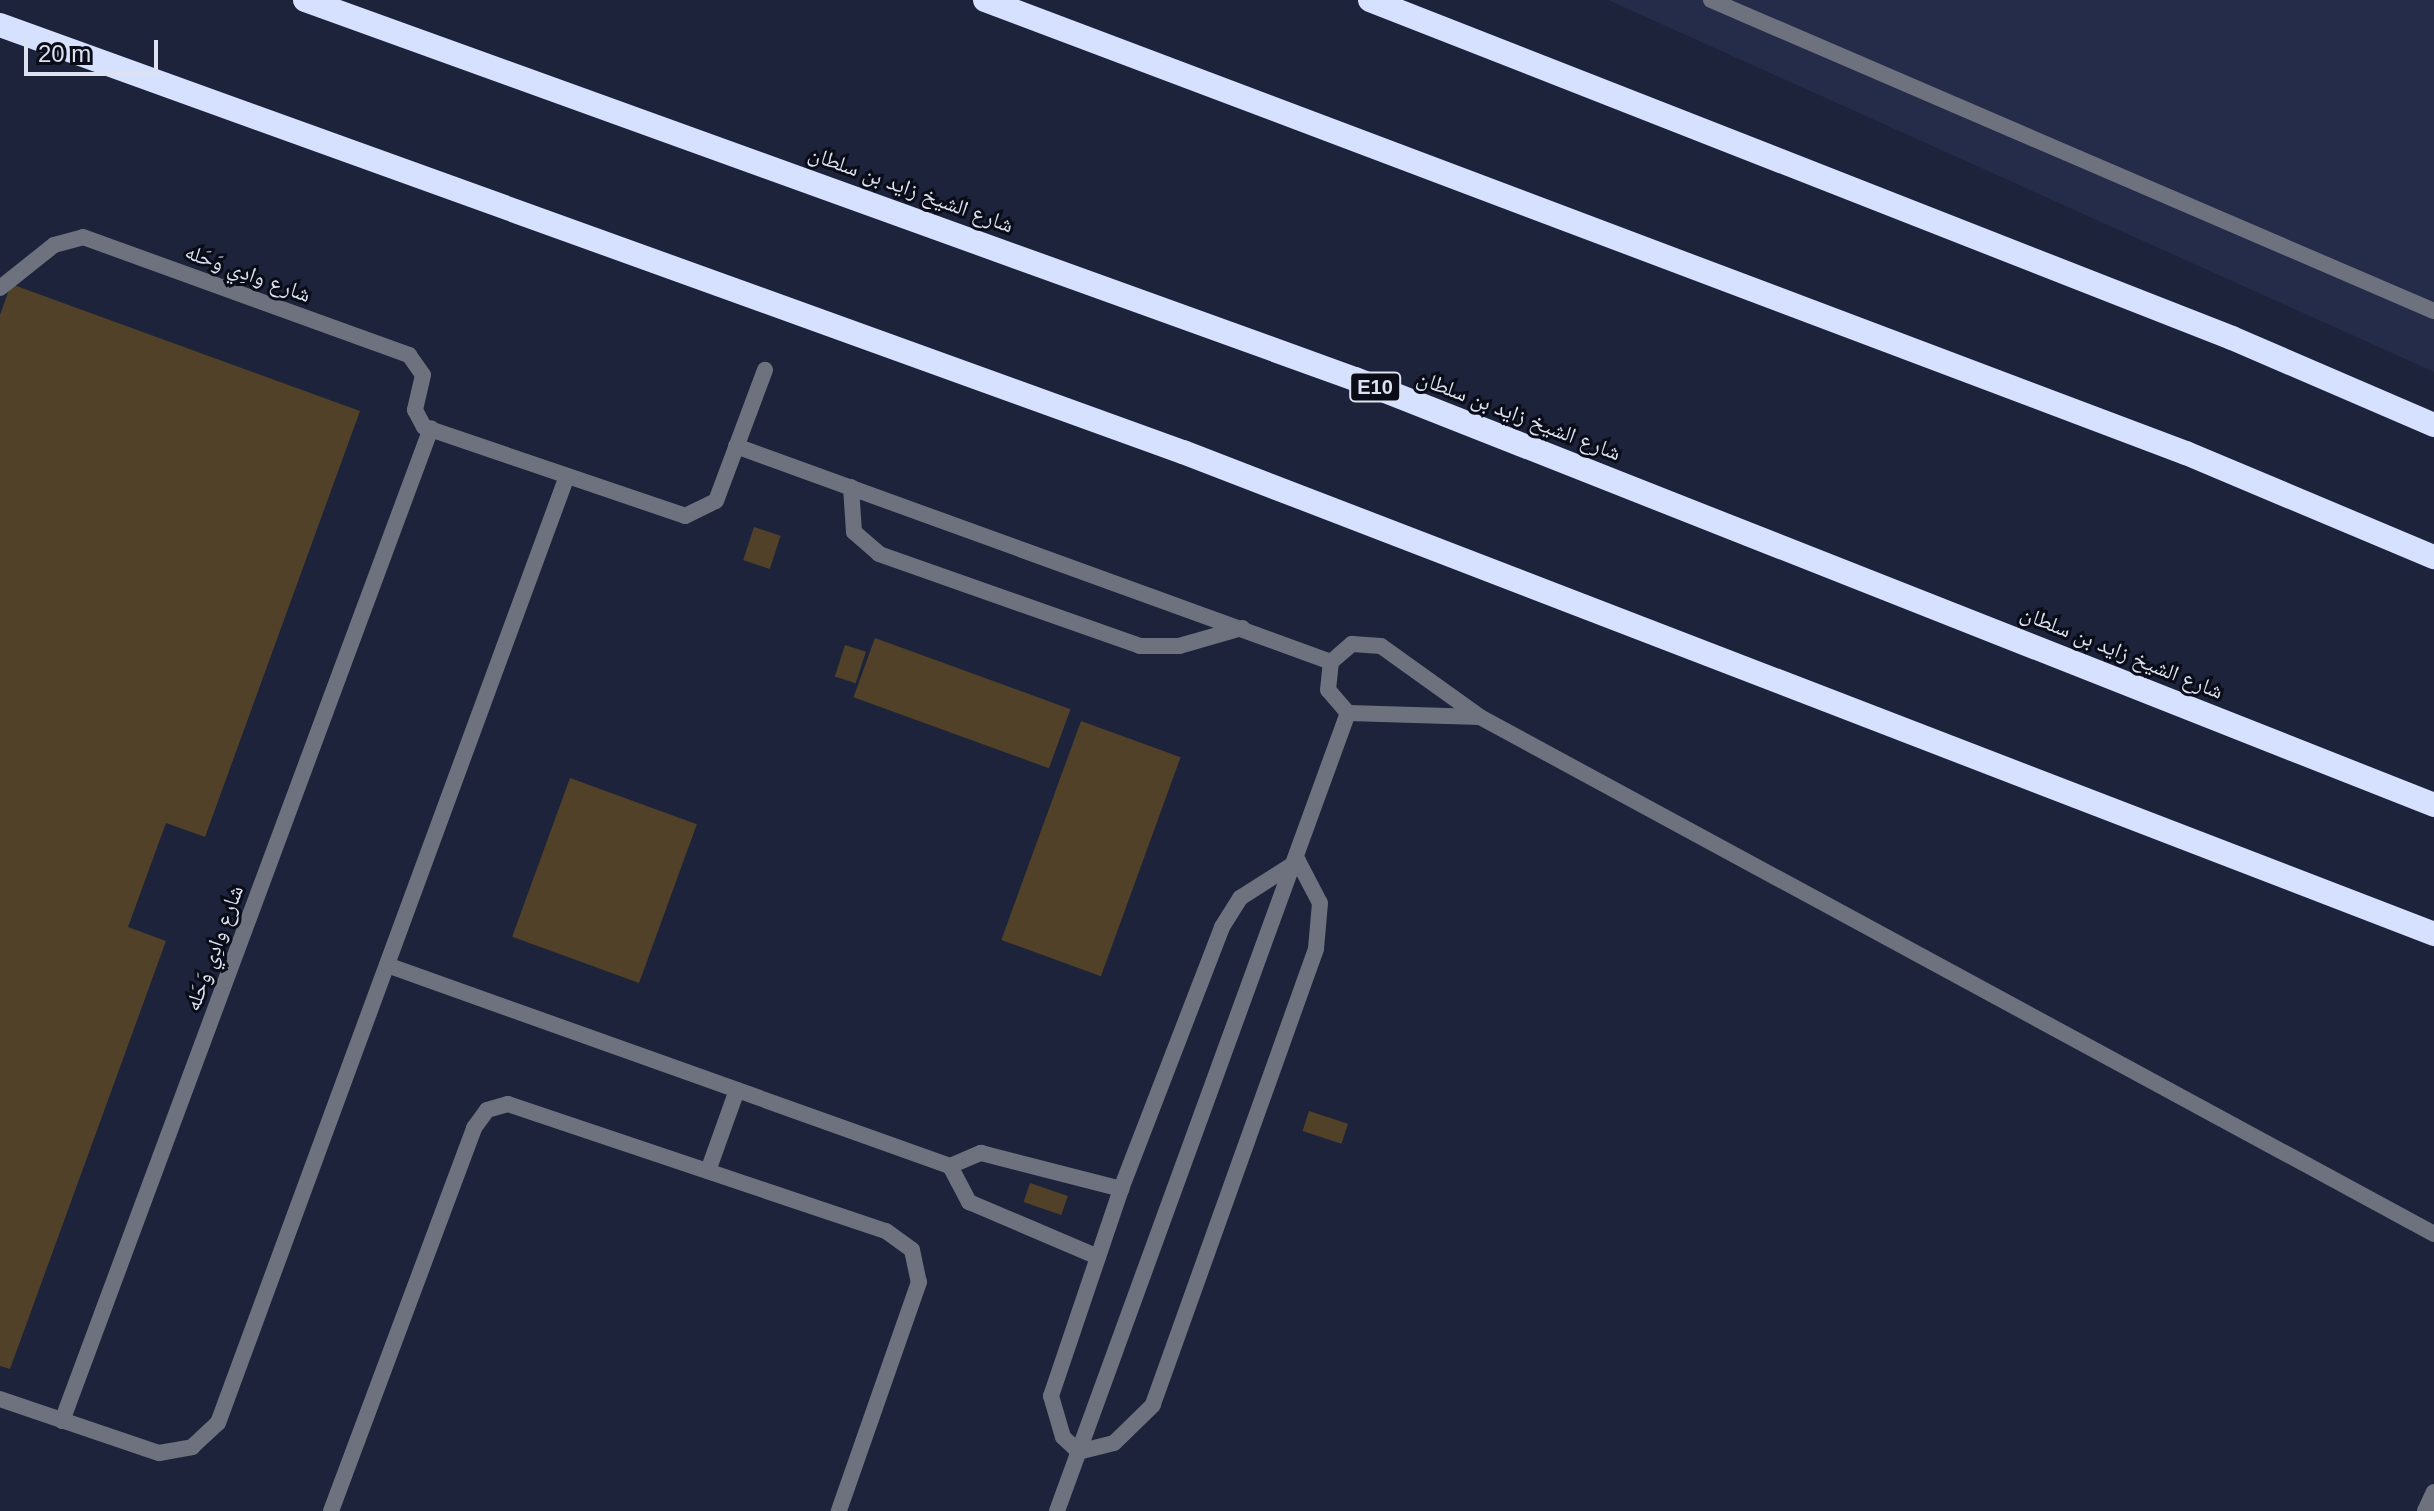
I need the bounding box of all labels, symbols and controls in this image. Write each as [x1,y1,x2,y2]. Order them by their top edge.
scale bar [28,24,162,74]
text: 20 m [38,40,91,67]
street label: شارع الشيخ زايد بن سلطان [805,140,1017,238]
street label: شارع وادِي وَحَله [182,238,314,308]
street label: شارع الشيخ زايد بن سلطان [1413,364,1625,466]
road number: E10 [1349,371,1401,403]
street label: شارع الشيخ زايد بن سلطان [2017,599,2227,705]
street label: شارع وادِي وَحَله [179,882,249,1014]

